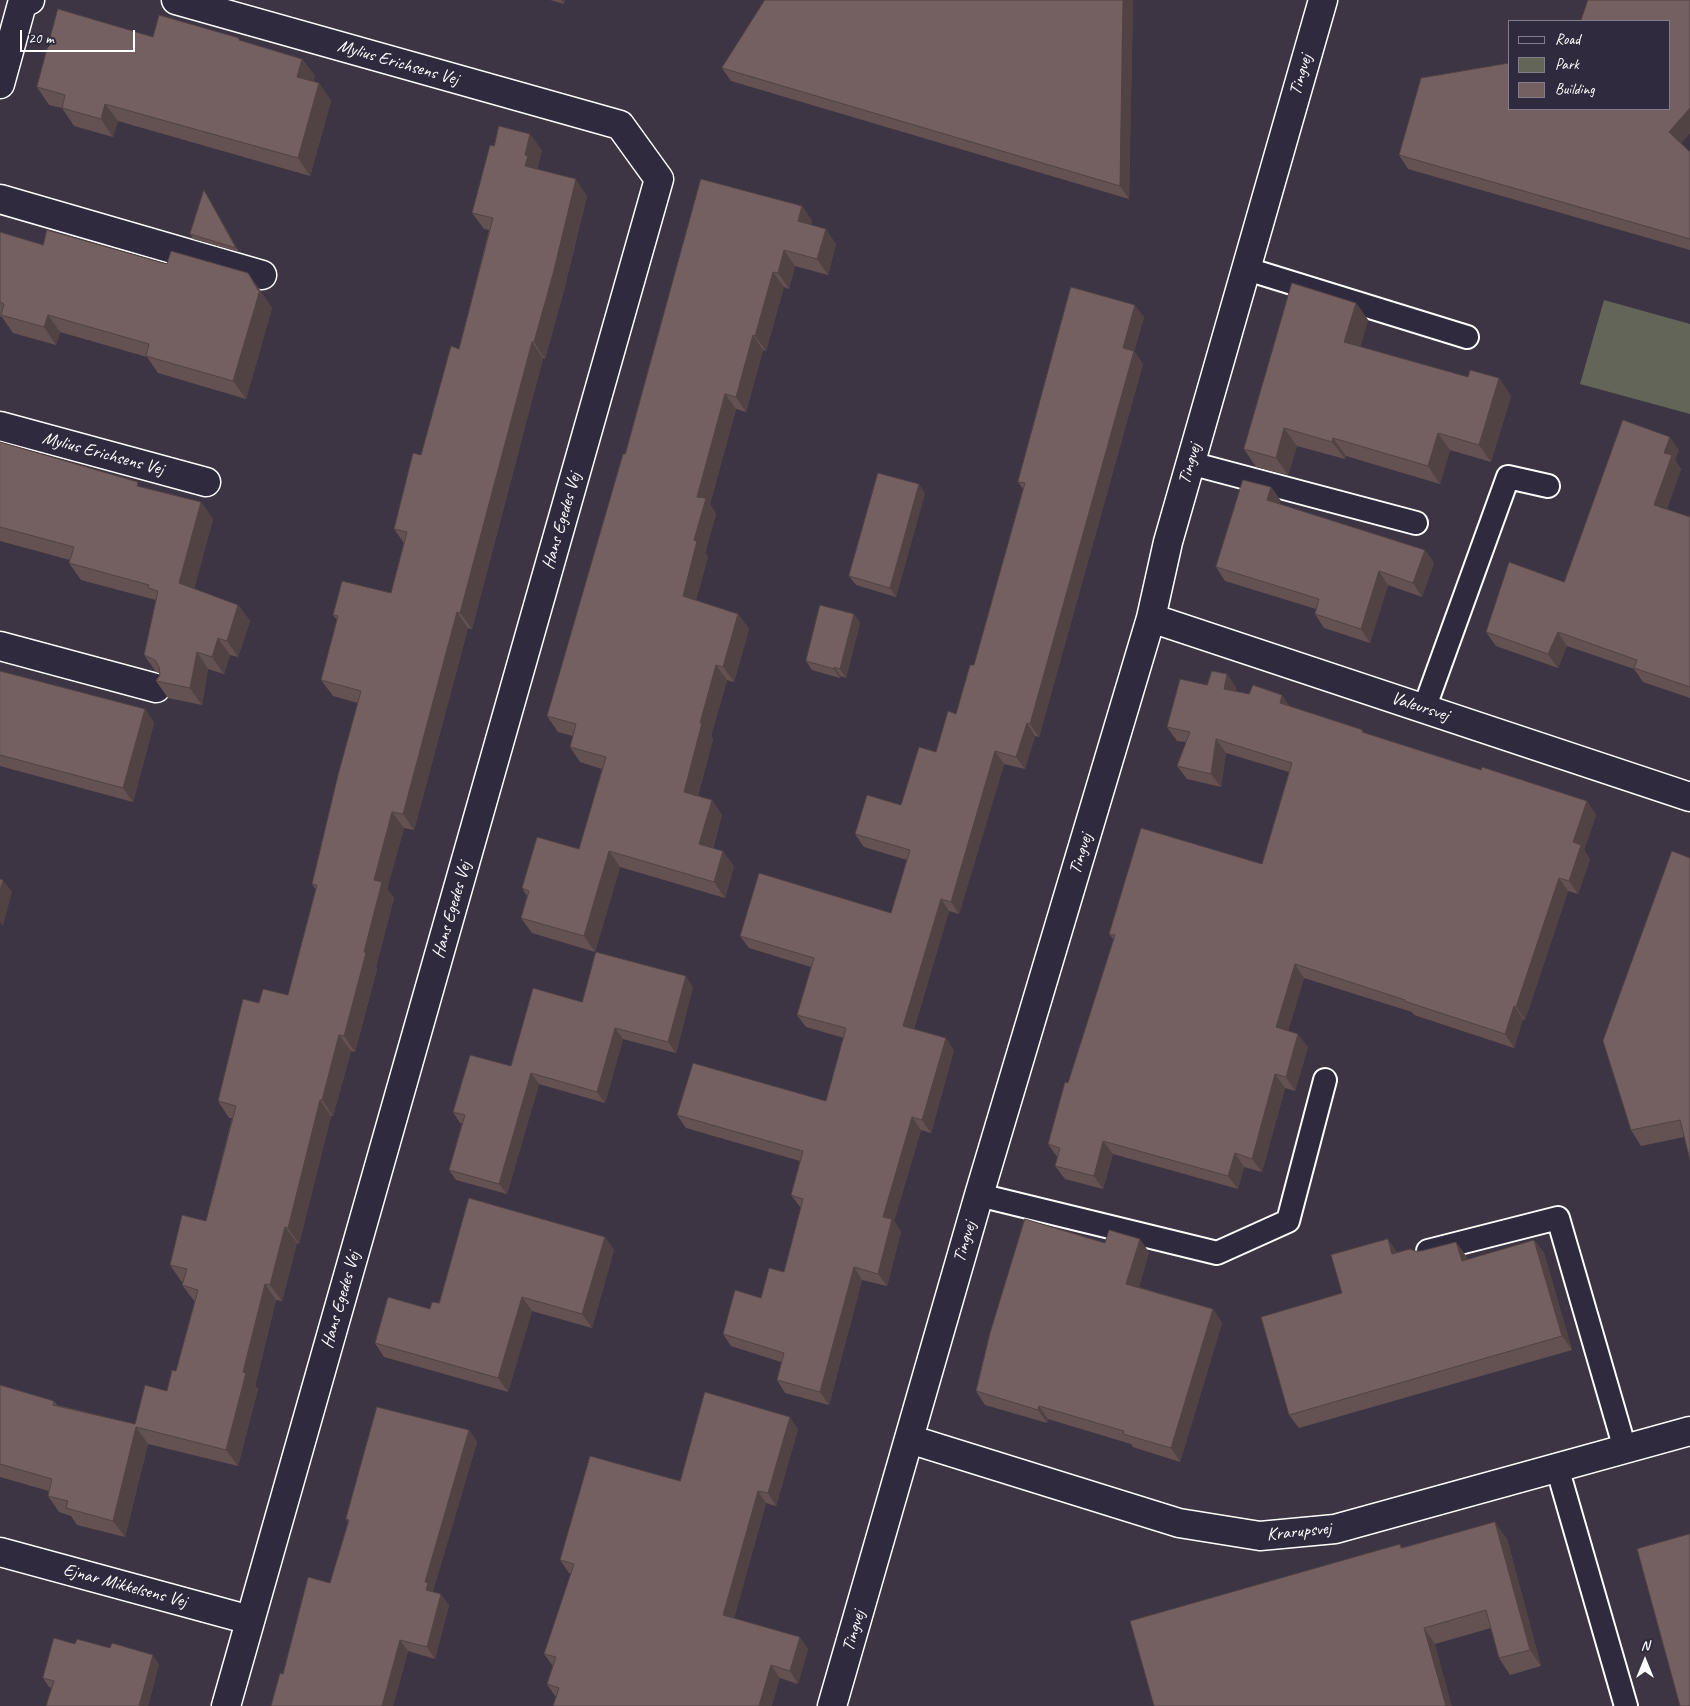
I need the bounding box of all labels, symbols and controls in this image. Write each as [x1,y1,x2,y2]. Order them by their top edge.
scale bar [22,20,138,52]
legend [1508,20,1670,110]
text: 20 m [28,29,54,48]
text: Road [1555,30,1580,49]
street label: Mylius Erichsens Vej [335,35,461,91]
street label: Tingvej [1285,52,1317,98]
text: Park [1555,55,1579,74]
text: Building [1555,80,1594,99]
street label: Mylius Erichsens Vej [40,427,166,481]
street label: Tingvej [1174,441,1206,487]
street label: Hans Egedes Vej [538,470,586,572]
street label: Valeursvej [1388,688,1452,726]
street label: Tingvej [1065,831,1097,877]
street label: Hans Egedes Vej [428,859,476,961]
street label: Tingvej [949,1219,981,1265]
street label: Hans Egedes Vej [317,1249,365,1351]
street label: Krarupsvej [1266,1518,1332,1546]
street label: Ejnar Mikkelsens Vej [61,1559,189,1613]
street label: Tingvej [838,1608,870,1654]
north arrow [1620,1636,1670,1686]
text: N [1641,1637,1649,1654]

